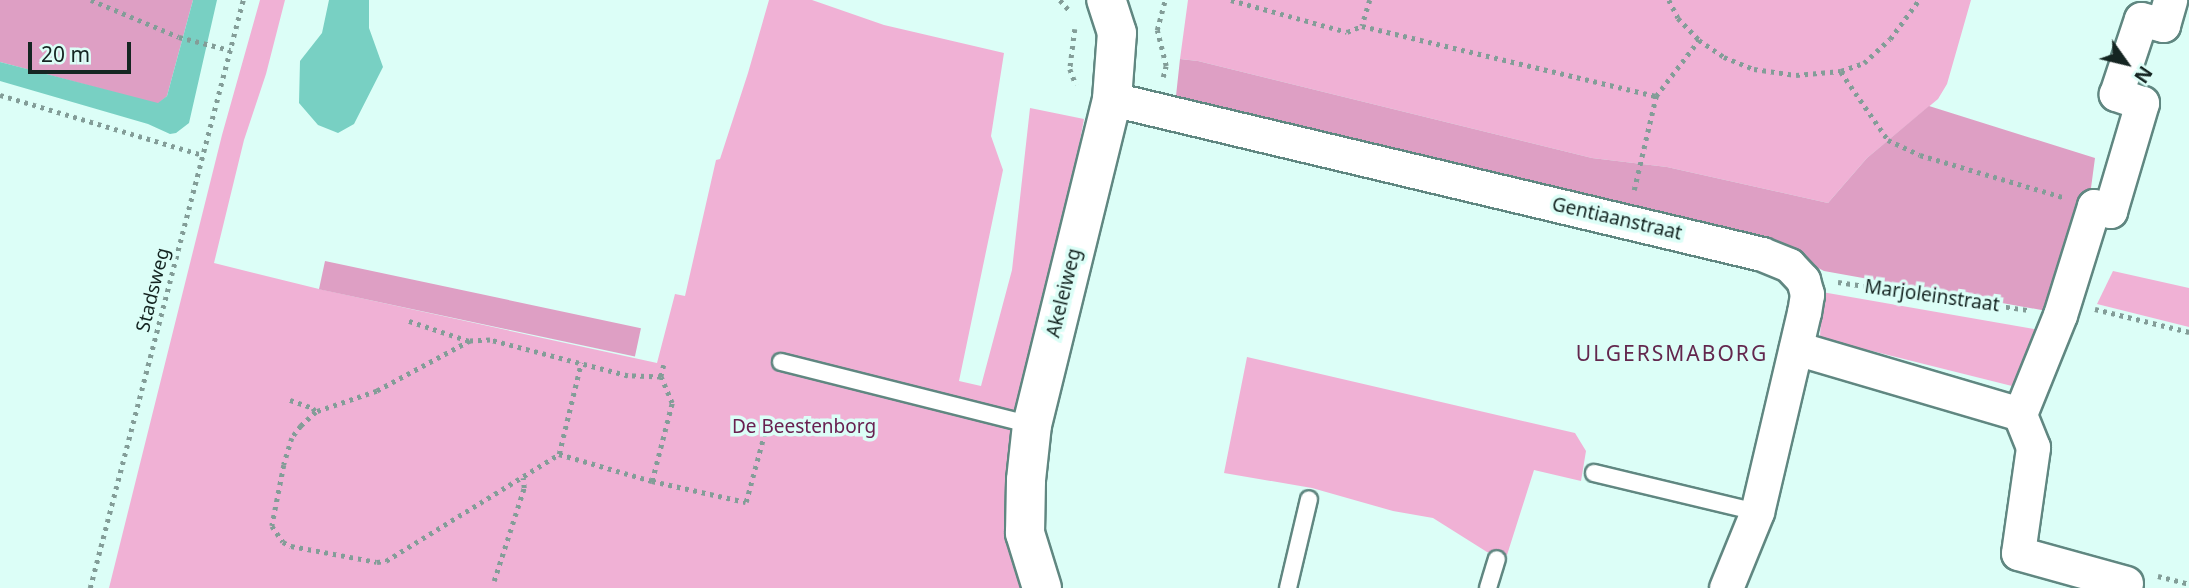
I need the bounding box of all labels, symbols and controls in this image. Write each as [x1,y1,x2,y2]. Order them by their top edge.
scale bar [32,28,135,72]
north arrow [2091,28,2161,98]
text: 20 m [41,40,90,68]
text: N [2128,61,2159,88]
street label: Gentiaanstraat [1550,193,1684,245]
street label: Stadsweg [132,245,174,335]
street label: Akeleiweg [1042,246,1086,340]
street label: Marjoleinstraat [1863,275,2001,317]
district label: ULGERSMABORG [1577,340,1767,366]
park label: De Beestenborg [732,416,876,438]

